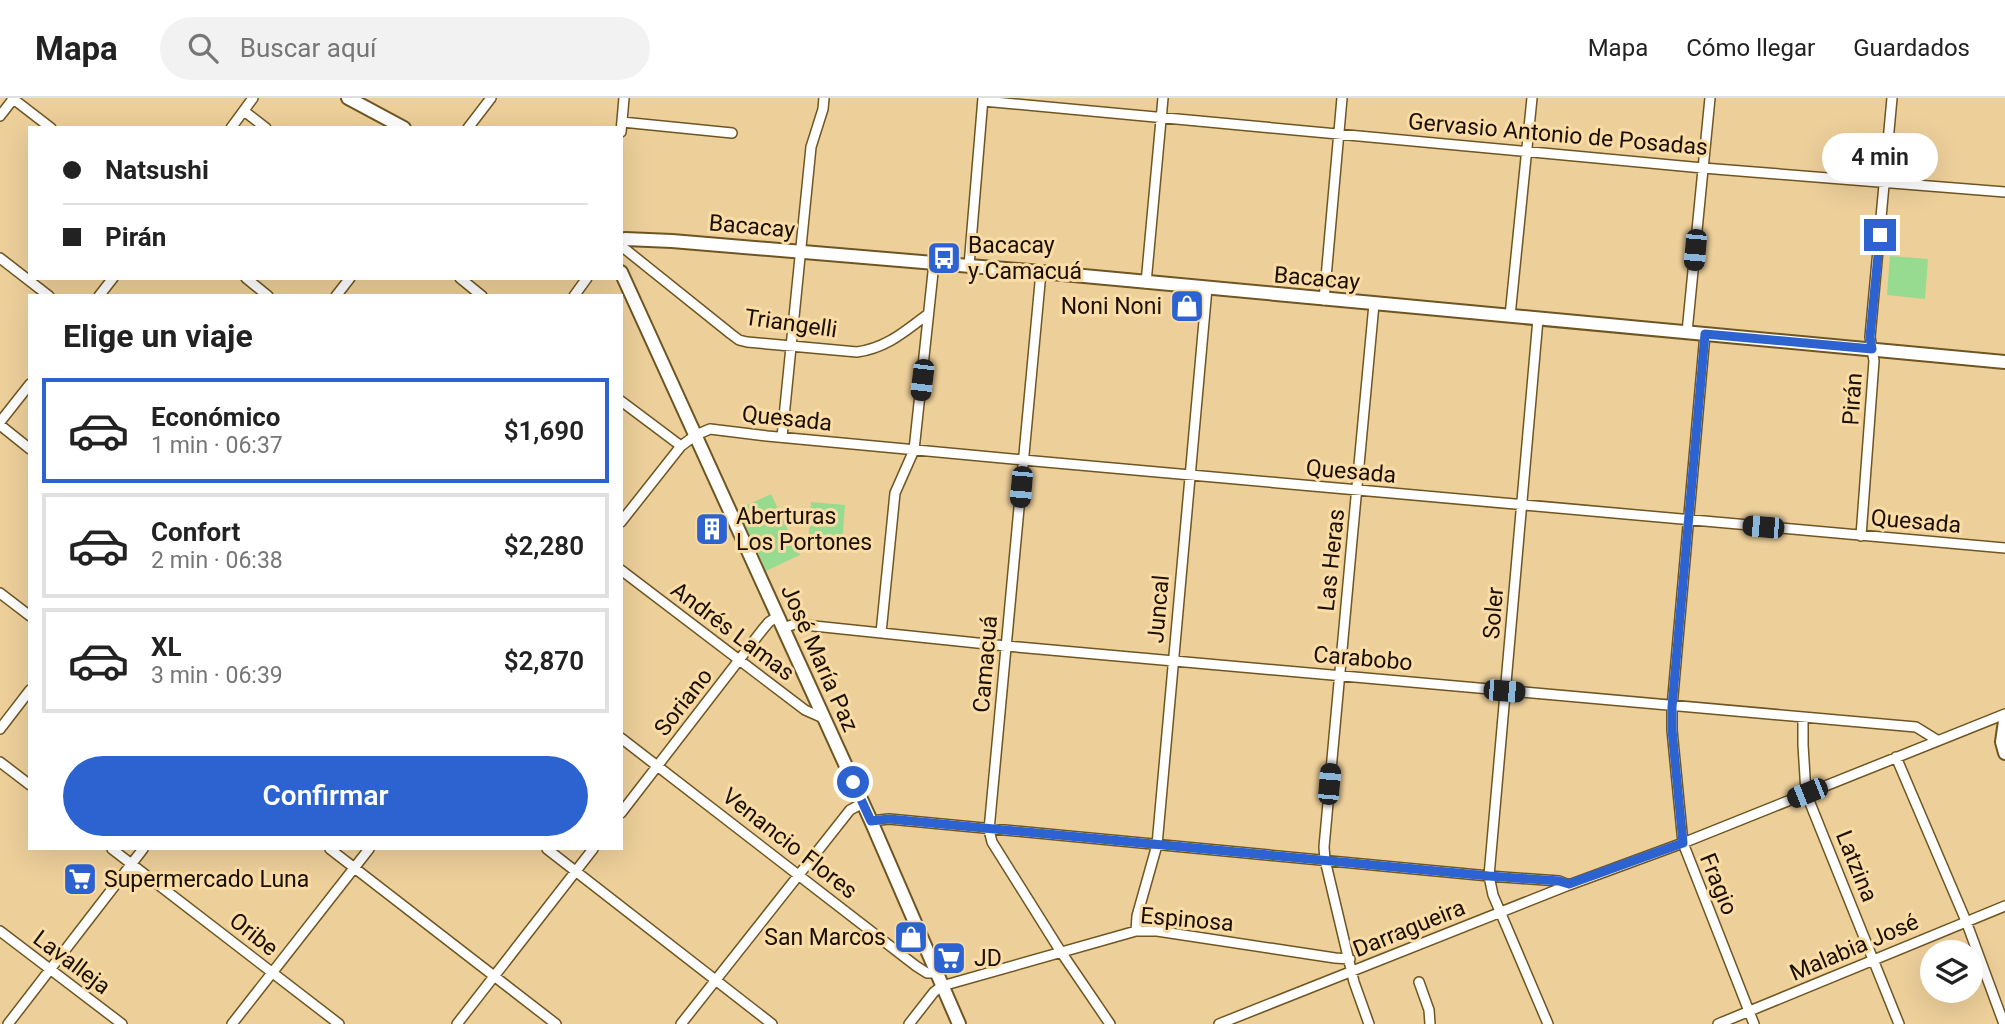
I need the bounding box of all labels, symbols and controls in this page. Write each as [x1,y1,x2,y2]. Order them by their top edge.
search box [160,17,650,80]
text: Mapa [35,29,118,68]
icon: search [184,29,222,67]
text: Buscar aquí [240,33,376,63]
text: Mapa [1588,34,1648,62]
text: Cómo llegar [1686,34,1815,62]
text: Guardados [1853,34,1970,62]
street label: Gervasio Antonio de Posadas [1407,108,1709,161]
callout: 4 min [1822,134,1938,183]
text: 4 min [1851,144,1909,171]
text: Natsushi [105,155,209,185]
street label: Bacacay [708,209,796,244]
route end [1864,219,1896,251]
text: Pirán [105,222,166,252]
car [1683,228,1708,272]
place label: Bacacay y Camacuá [968,232,1082,285]
bus stop icon: Bacacay y Camacuá [925,239,963,277]
street label: Bacacay [1273,261,1361,296]
shop icon: Noni Noni [1168,287,1206,325]
place label: Noni Noni [1061,293,1162,320]
street label: Triangelli [743,304,839,343]
text: Elige un viaje [63,317,253,355]
car [910,358,935,402]
street label: Pirán [1837,372,1868,426]
icon: car [67,399,130,462]
street label: Quesada [741,400,833,437]
text: Económico [151,402,280,432]
text: $1,690 [504,416,584,446]
text: 1 min · 06:37 [151,432,283,459]
street label: Quesada [1305,454,1397,489]
car [1009,465,1034,509]
place label: Aberturas Los Portones [736,503,872,556]
street label: Quesada [1870,504,1962,539]
street label: Las Heras [1313,508,1350,613]
building icon: Aberturas Los Portones [693,510,731,548]
icon: car [67,514,130,577]
car [1742,515,1785,539]
text: Confort [151,517,240,547]
text: $2,280 [504,531,584,561]
text: 2 min · 06:38 [151,547,283,574]
street label: Juncal [1142,574,1175,644]
street label: Andrés Lamas [666,576,800,687]
street label: José María Paz [775,580,864,736]
street label: Soler [1478,586,1509,640]
street label: Camacuá [968,614,1003,714]
icon: car [67,629,130,692]
text: XL [151,632,182,662]
street label: Carabobo [1312,641,1414,676]
text: $2,870 [504,646,584,676]
text: 3 min · 06:39 [151,662,283,689]
street label: Soriano [649,663,718,742]
car [1483,679,1526,703]
button: Confirmar [63,756,588,836]
car [1317,762,1342,806]
route start [837,766,869,798]
car [1784,775,1831,811]
street label: Venancio Flores [717,782,863,904]
street label: Latzina [1830,827,1883,906]
street label: Fragio [1694,850,1743,919]
supermarket icon: Supermercado Luna [61,860,99,898]
place label: Supermercado Luna [104,866,309,893]
street label: Darragueira [1349,894,1469,963]
street label: Espinosa [1139,902,1235,937]
street label: Oribe [224,907,283,962]
street label: Malabia José [1786,908,1923,987]
shop icon: San Marcos [892,918,930,956]
place label: San Marcos [764,924,886,951]
street label: Lavalleja [28,925,116,1000]
supermarket icon: JD [930,939,968,977]
map controls [1920,940,1983,1003]
button: layers [1920,940,1983,1003]
place label: JD [974,945,1002,972]

